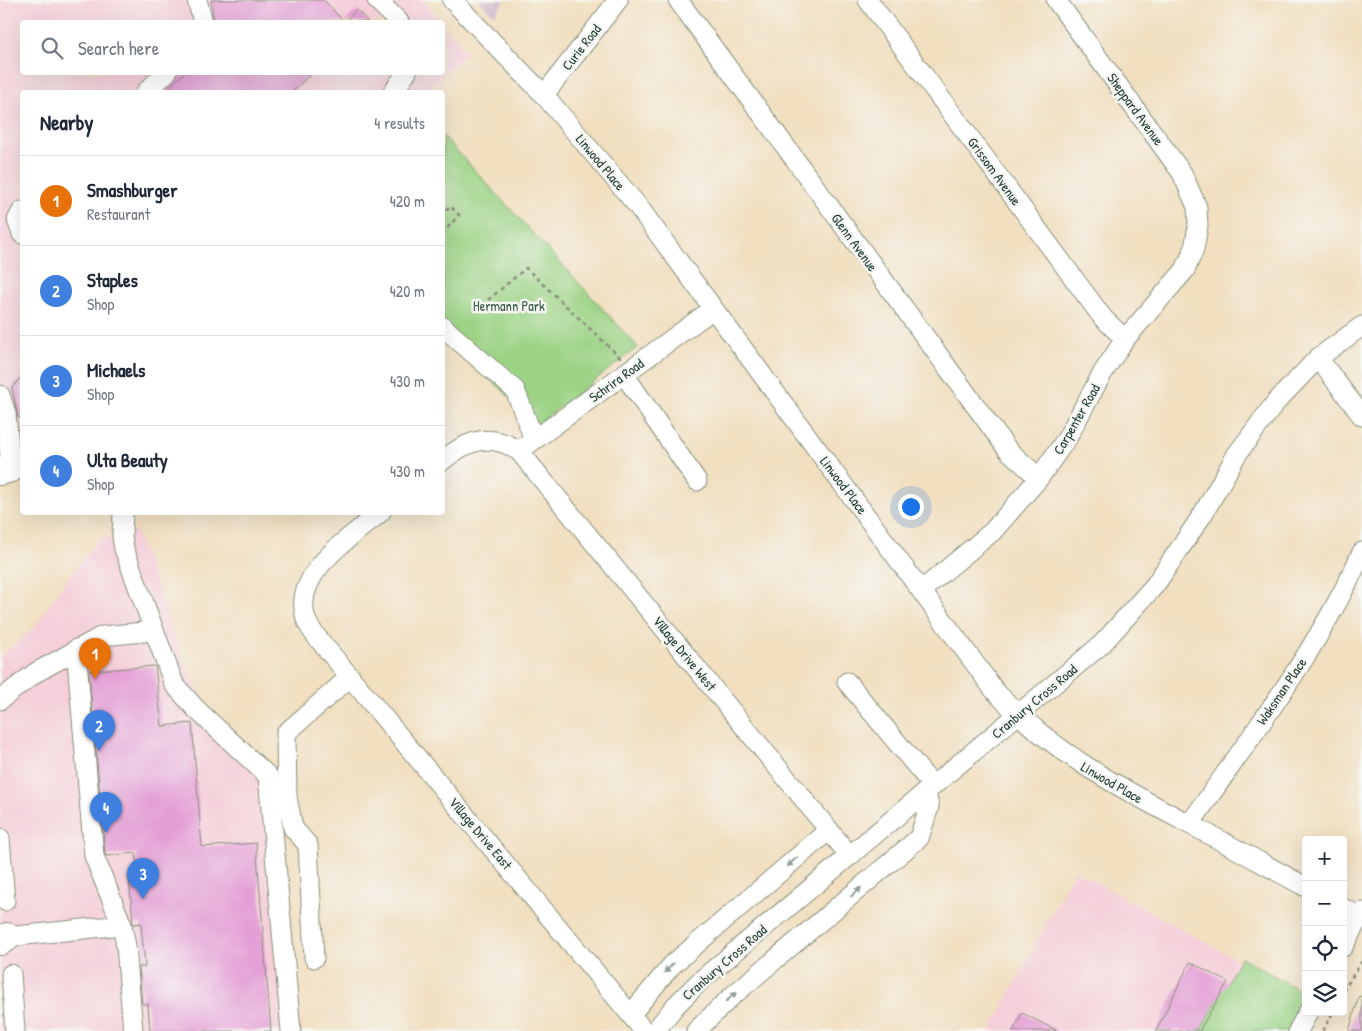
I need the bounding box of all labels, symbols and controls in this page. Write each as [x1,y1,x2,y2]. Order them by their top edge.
search box [20,20,445,75]
street label: Curie Road [557,20,605,74]
icon: search [38,34,66,62]
text: Search here [78,35,159,61]
street label: Sheppard Avenue [1103,69,1169,150]
text: Nearby [40,108,93,137]
text: 4 results [374,112,425,134]
street label: Linwood Place [572,130,630,195]
street label: Grissom Avenue [964,133,1026,209]
text: Smashburger [87,177,177,203]
text: 1 [53,190,59,212]
text: 420 m [390,190,425,212]
text: Restaurant [87,203,150,225]
street label: Glenn Avenue [828,209,883,275]
text: Staples [87,267,138,293]
text: 2 [52,280,60,302]
text: 420 m [390,280,425,302]
text: Shop [87,293,114,315]
park label: Hermann Park [473,296,545,315]
street label: Schrira Road [585,353,648,406]
text: Michaels [87,357,145,383]
text: 3 [52,370,60,392]
text: 430 m [390,370,425,392]
street label: Carpenter Road [1048,380,1105,458]
text: Shop [87,383,114,405]
text: Ulta Beauty [87,447,168,473]
street label: Linwood Place [816,452,872,518]
text: 4 [53,460,59,482]
text: 430 m [390,460,425,482]
text: Shop [87,473,114,495]
your location [898,494,924,520]
street label: Village Drive West [648,611,721,695]
pin: 1 [79,638,111,679]
street label: Waksman Place [1252,653,1311,728]
street label: Cranbury Cross Road [987,659,1082,743]
pin: 2 [83,710,115,751]
street label: Linwood Place [1078,757,1147,807]
pin: 4 [90,792,122,833]
street label: Village Drive East [444,793,517,874]
map controls [1302,836,1347,1016]
button: + [1302,836,1347,881]
one-way arrow [786,856,799,867]
pin: 3 [127,858,159,899]
button: − [1302,881,1347,926]
one-way arrow [849,887,862,898]
street label: Cranbury Cross Road [678,920,771,1005]
button: locate [1302,926,1347,971]
one-way arrow [663,962,675,974]
button: layers [1302,971,1347,1016]
one-way arrow [725,991,737,1003]

